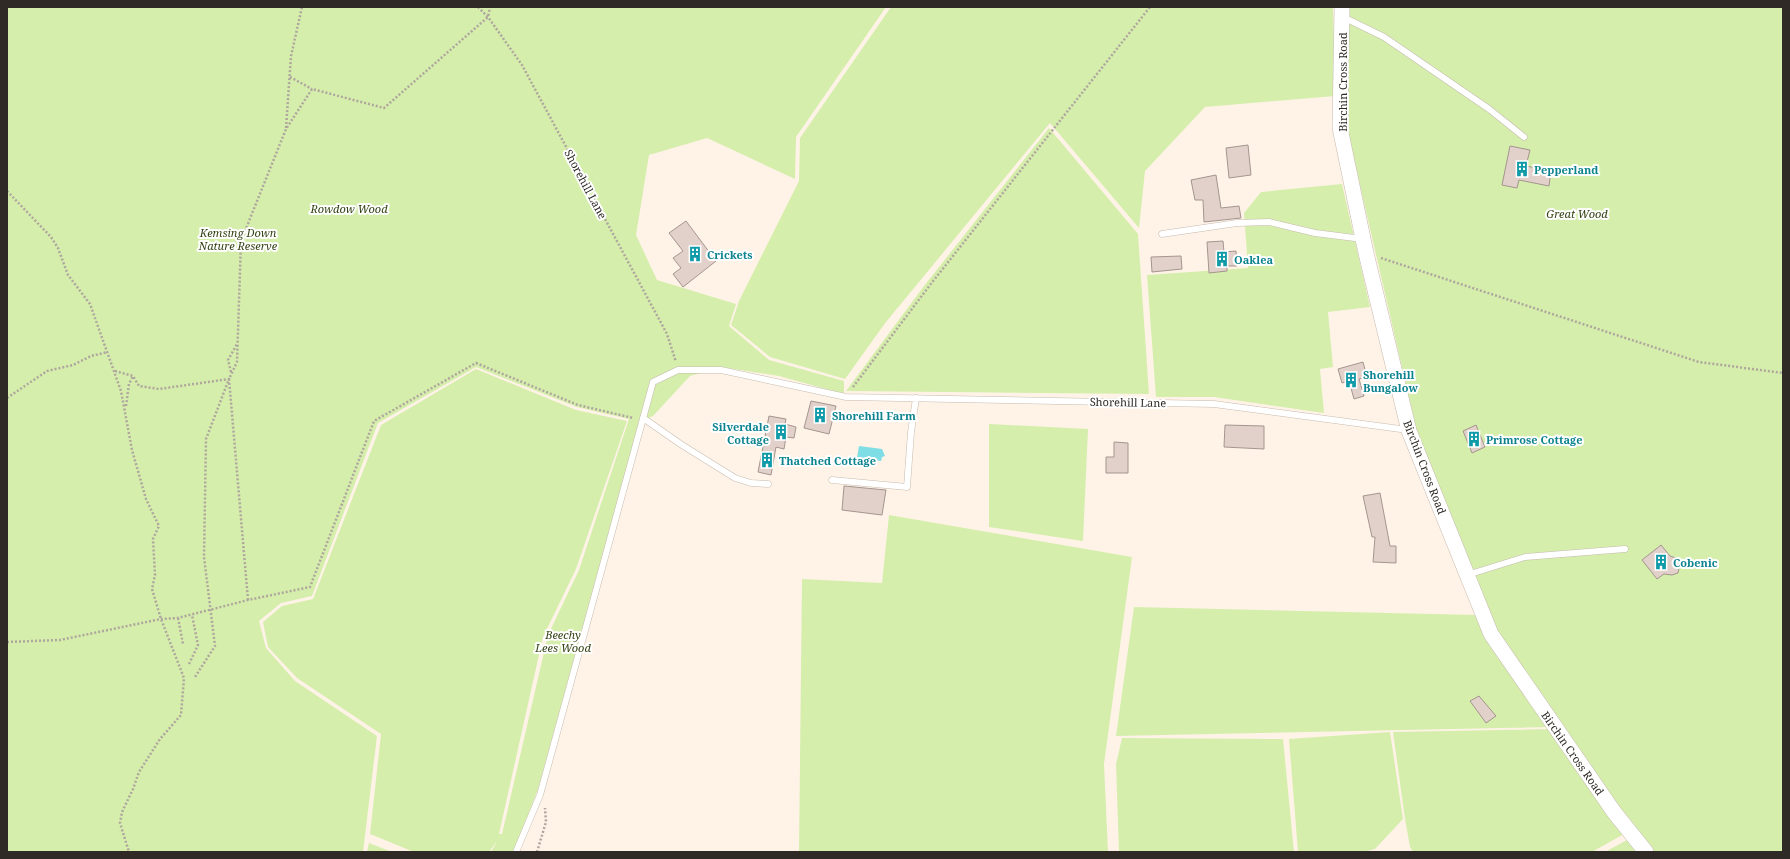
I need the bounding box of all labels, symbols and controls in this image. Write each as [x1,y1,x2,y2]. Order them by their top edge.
street label: Birchin Cross Road [1335,32,1350,132]
street label: Shorehill Lane [561,147,611,221]
building icon: Pepperland [1513,160,1531,178]
place label: Pepperland [1534,162,1599,177]
park label: Rowdow Wood [309,201,388,216]
park label: Great Wood [1546,206,1608,221]
park label: Kemsing Down Nature Reserve [198,225,278,253]
building icon: Crickets [686,245,704,263]
place label: Crickets [707,247,753,262]
building icon: Oaklea [1213,250,1231,268]
place label: Oaklea [1234,252,1273,267]
place label: Shorehill Bungalow [1363,367,1418,395]
building icon: Shorehill Bungalow [1342,371,1360,389]
street label: Shorehill Lane [1090,394,1167,410]
building icon: Shorehill Farm [811,406,829,424]
place label: Shorehill Farm [832,408,916,423]
street label: Birchin Cross Road [1400,418,1450,516]
place label: Silverdale Cottage [712,419,769,447]
building icon: Silverdale Cottage [772,423,790,441]
building icon: Primrose Cottage [1465,430,1483,448]
place label: Primrose Cottage [1486,432,1583,447]
building icon: Thatched Cottage [758,451,776,469]
place label: Thatched Cottage [779,453,876,468]
building icon: Cobenic [1652,553,1670,571]
place label: Cobenic [1673,555,1718,570]
park label: Beechy Lees Wood [534,627,591,655]
street label: Birchin Cross Road [1538,708,1608,798]

